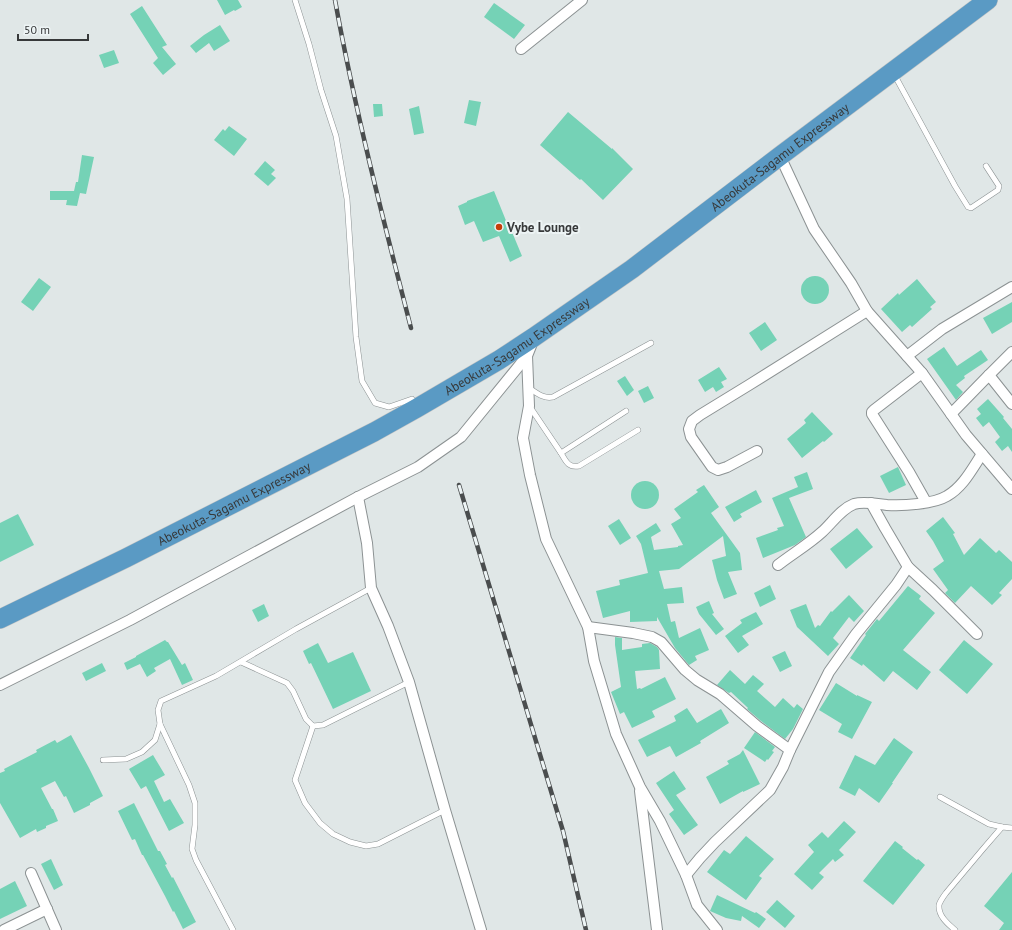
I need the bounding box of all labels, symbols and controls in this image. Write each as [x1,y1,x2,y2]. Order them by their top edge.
scale bar [18,16,88,42]
text: 50 m [24,22,50,37]
street label: Abeokuta-Sagamu Expressway [707,99,853,215]
place label: Vybe Lounge [506,219,579,236]
marker: Vybe Lounge [494,222,504,232]
street label: Abeokuta-Sagamu Expressway [441,293,593,399]
street label: Abeokuta-Sagamu Expressway [155,458,314,550]

